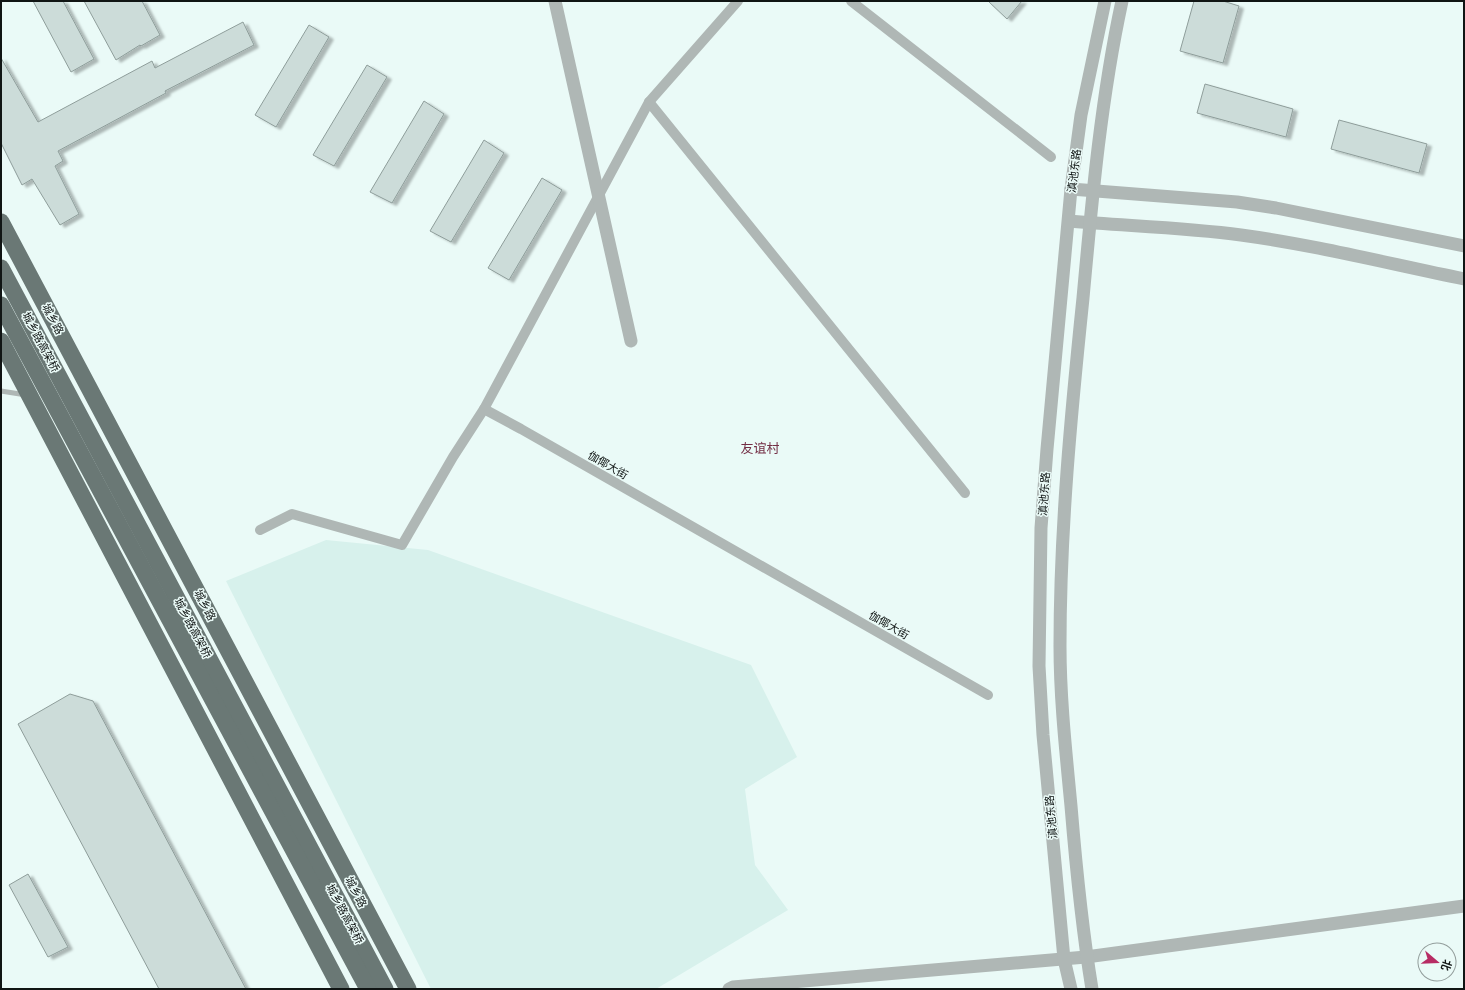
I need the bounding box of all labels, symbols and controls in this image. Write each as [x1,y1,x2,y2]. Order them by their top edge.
street label: 滇池东路 [1065,148,1084,194]
street label: 城乡路 [39,302,66,337]
street label: 城乡路高架桥 [19,310,62,374]
district label: 友谊村 [740,441,780,456]
street label: 伽倻大街 [585,449,630,482]
street label: 滇池东路 [1036,472,1053,516]
street label: 城乡路 [191,588,218,623]
street label: 城乡路高架桥 [171,596,214,660]
street label: 伽倻大街 [866,609,911,642]
street label: 滇池东路 [1043,794,1060,839]
street label: 城乡路 [342,875,369,910]
street label: 城乡路高架桥 [323,882,366,946]
north arrow [1417,942,1457,982]
text: 北 [1438,958,1454,972]

